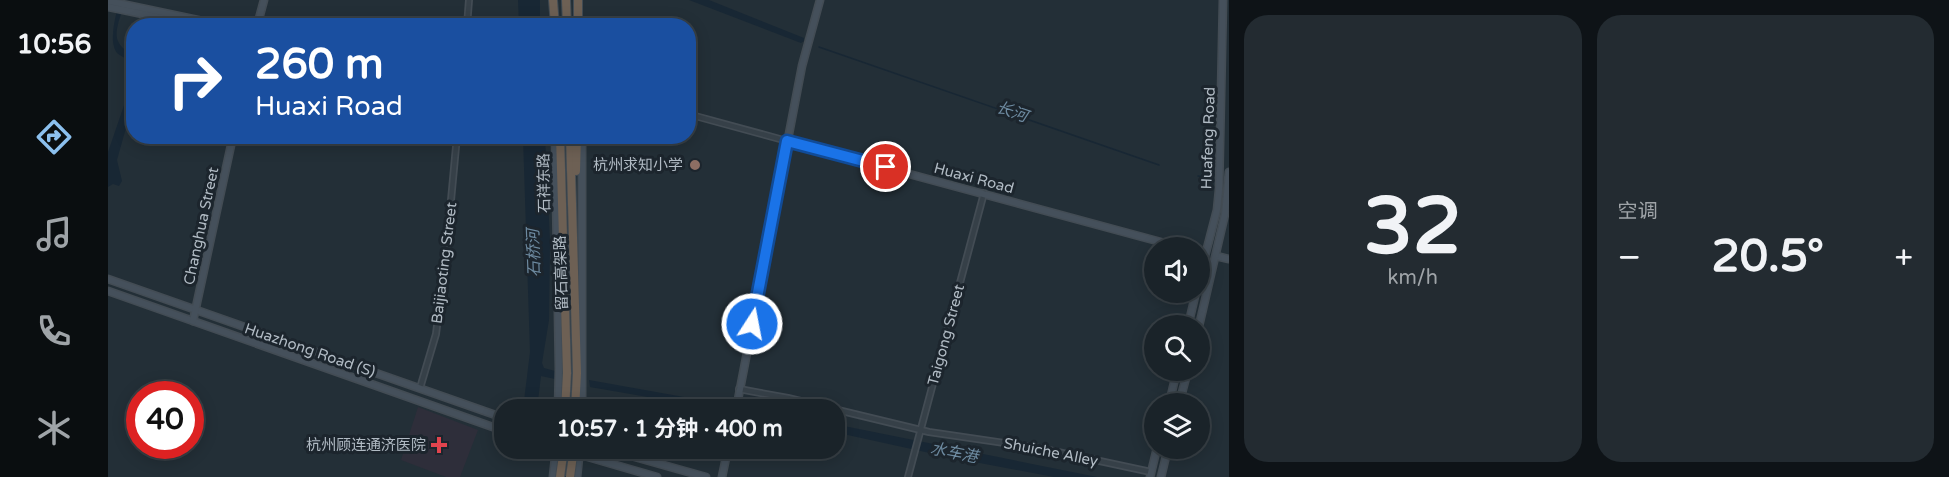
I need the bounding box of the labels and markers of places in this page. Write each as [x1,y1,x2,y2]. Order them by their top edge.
pin [860,141,911,192]
place label: 杭州求知小学 [593,156,683,174]
marker: 杭州求知小学 [688,158,702,172]
place label: 杭州顾连通济医院 [306,436,426,454]
marker: 杭州顾连通济医院 [430,436,448,454]

